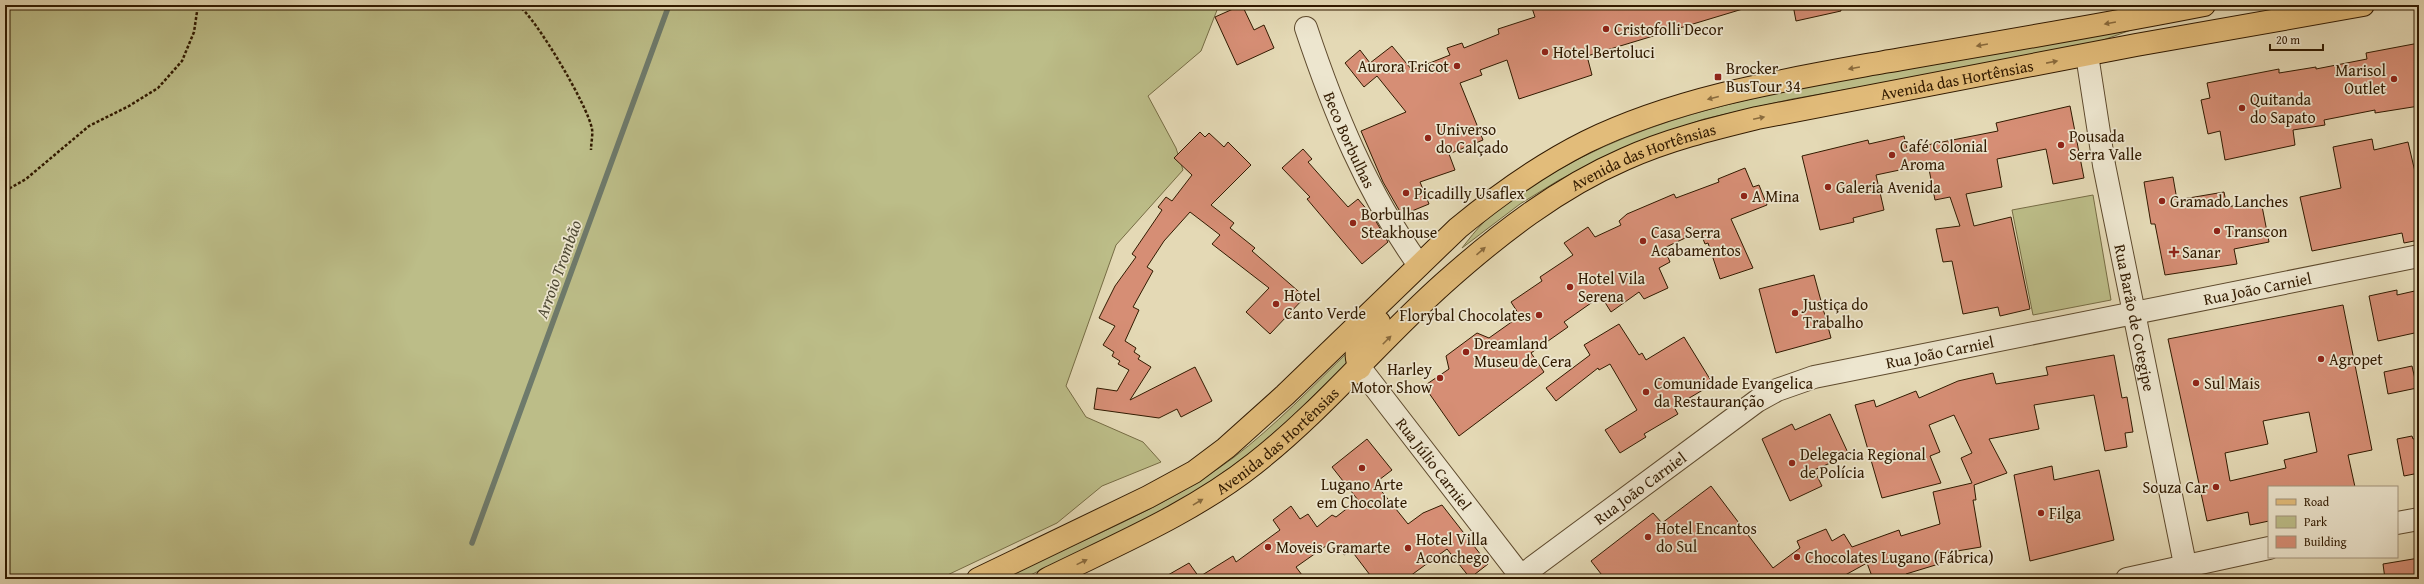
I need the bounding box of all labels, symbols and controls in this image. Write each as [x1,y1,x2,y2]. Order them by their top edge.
place label: Cristofolli Decor [1614,17,1724,41]
one-way arrow [2104,20,2116,26]
marker: Cristofolli Decor [1601,24,1611,34]
scale bar [2270,26,2323,52]
text: 20 m [2276,31,2300,48]
place label: Hotel Bertoluci [1553,40,1655,64]
one-way arrow [1976,42,1988,48]
marker: Hotel Bertoluci [1540,47,1550,57]
street label: Avenida das Hortênsias [1878,53,2035,106]
place label: Aurora Tricot [1358,54,1449,78]
place label: Brocker BusTour 34 [1726,56,1801,98]
one-way arrow [2046,58,2058,64]
place label: Marisol Outlet [2335,58,2387,100]
marker: Aurora Tricot [1452,61,1462,71]
one-way arrow [1848,65,1860,71]
marker: Brocker BusTour 34 [1713,72,1723,82]
marker: Marisol Outlet [2389,74,2399,84]
place label: Quitanda do Sapato [2250,87,2316,129]
street label: Beco Borbulhas [1318,88,1382,192]
one-way arrow [1707,95,1720,101]
marker: Quitanda do Sapato [2237,103,2247,113]
one-way arrow [1753,114,1766,120]
place label: Universo do Calçado [1436,117,1508,159]
street label: Avenida das Hortênsias [1566,117,1718,197]
place label: Pousada Serra Valle [2069,124,2142,166]
marker: Universo do Calçado [1423,133,1433,143]
place label: Café Colonial Aroma [1900,134,1988,176]
marker: Pousada Serra Valle [2056,140,2066,150]
marker: Café Colonial Aroma [1887,150,1897,160]
place label: Galeria Avenida [1836,175,1941,199]
place label: Picadilly Usaflex [1414,181,1526,205]
marker: Galeria Avenida [1823,182,1833,192]
place label: A Mina [1752,184,1800,208]
marker: Picadilly Usaflex [1401,188,1411,198]
place label: Gramado Lanches [2170,189,2288,213]
marker: A Mina [1739,191,1749,201]
marker: Gramado Lanches [2157,196,2167,206]
place label: Borbulhas Steakhouse [1361,202,1437,244]
water label: Arroio Trombão [528,216,587,322]
marker: Borbulhas Steakhouse [1348,218,1358,228]
place label: Transcon [2225,219,2288,243]
place label: Casa Serra Acabamentos [1651,220,1741,262]
marker: Transcon [2212,226,2222,236]
marker: Casa Serra Acabamentos [1638,236,1648,246]
place label: Sanar [2182,240,2221,264]
street label: Rua Barão de Cotegipe [2108,242,2162,393]
one-way arrow [1476,246,1487,255]
marker: Sanar [2169,247,2179,257]
place label: Hotel Vila Serena [1578,266,1645,308]
street label: Rua João Carniel [2201,266,2314,311]
marker: Hotel Vila Serena [1565,282,1575,292]
place label: Hotel Canto Verde [1284,283,1366,325]
place label: Justiça do Trabalho [1801,292,1868,334]
marker: Hotel Canto Verde [1271,299,1281,309]
place label: Florybal Chocolates [1399,303,1531,327]
marker: Justiça do Trabalho [1790,308,1800,318]
marker: Florybal Chocolates [1534,310,1544,320]
street label: Rua João Carniel [1883,329,1996,374]
place label: Dreamland Museu de Cera [1474,331,1572,373]
one-way arrow [1382,335,1392,345]
marker: Dreamland Museu de Cera [1461,347,1471,357]
place label: Agropet [2329,347,2383,371]
marker: Agropet [2316,354,2326,364]
place label: Harley Motor Show [1351,357,1433,399]
place label: Comunidade Evangelica da Restauranção [1654,371,1814,413]
place label: Sul Mais [2204,371,2260,395]
marker: Harley Motor Show [1435,373,1445,383]
marker: Sul Mais [2191,378,2201,388]
street label: Avenida das Hortênsias [1211,381,1344,500]
marker: Comunidade Evangelica da Restauranção [1641,387,1651,397]
street label: Rua Júlio Carniel [1390,412,1478,516]
place label: Delegacia Regional de Polícia [1800,442,1926,484]
street label: Rua João Carniel [1589,445,1692,530]
marker: Delegacia Regional de Polícia [1787,458,1797,468]
marker: Lugano Arte em Chocolate [1357,463,1367,473]
place label: Lugano Arte em Chocolate [1317,472,1407,514]
place label: Souza Car [2142,475,2208,499]
marker: Souza Car [2211,482,2221,492]
legend [2268,486,2398,558]
text: Road [2304,493,2330,510]
one-way arrow [1192,499,1204,506]
place label: Filga [2049,501,2082,525]
marker: Filga [2036,508,2046,518]
text: Park [2304,513,2328,530]
place label: Hotel Encantos do Sul [1656,516,1757,558]
place label: Hotel Villa Aconchego [1416,527,1489,569]
marker: Hotel Encantos do Sul [1643,532,1653,542]
text: Building [2304,533,2347,550]
place label: Moveis Gramarte [1276,535,1390,559]
marker: Moveis Gramarte [1263,542,1273,552]
marker: Hotel Villa Aconchego [1403,543,1413,553]
place label: Chocolates Lugano (Fábrica) [1805,545,1994,569]
marker: Chocolates Lugano (Fábrica) [1792,552,1802,562]
one-way arrow [1077,559,1088,565]

